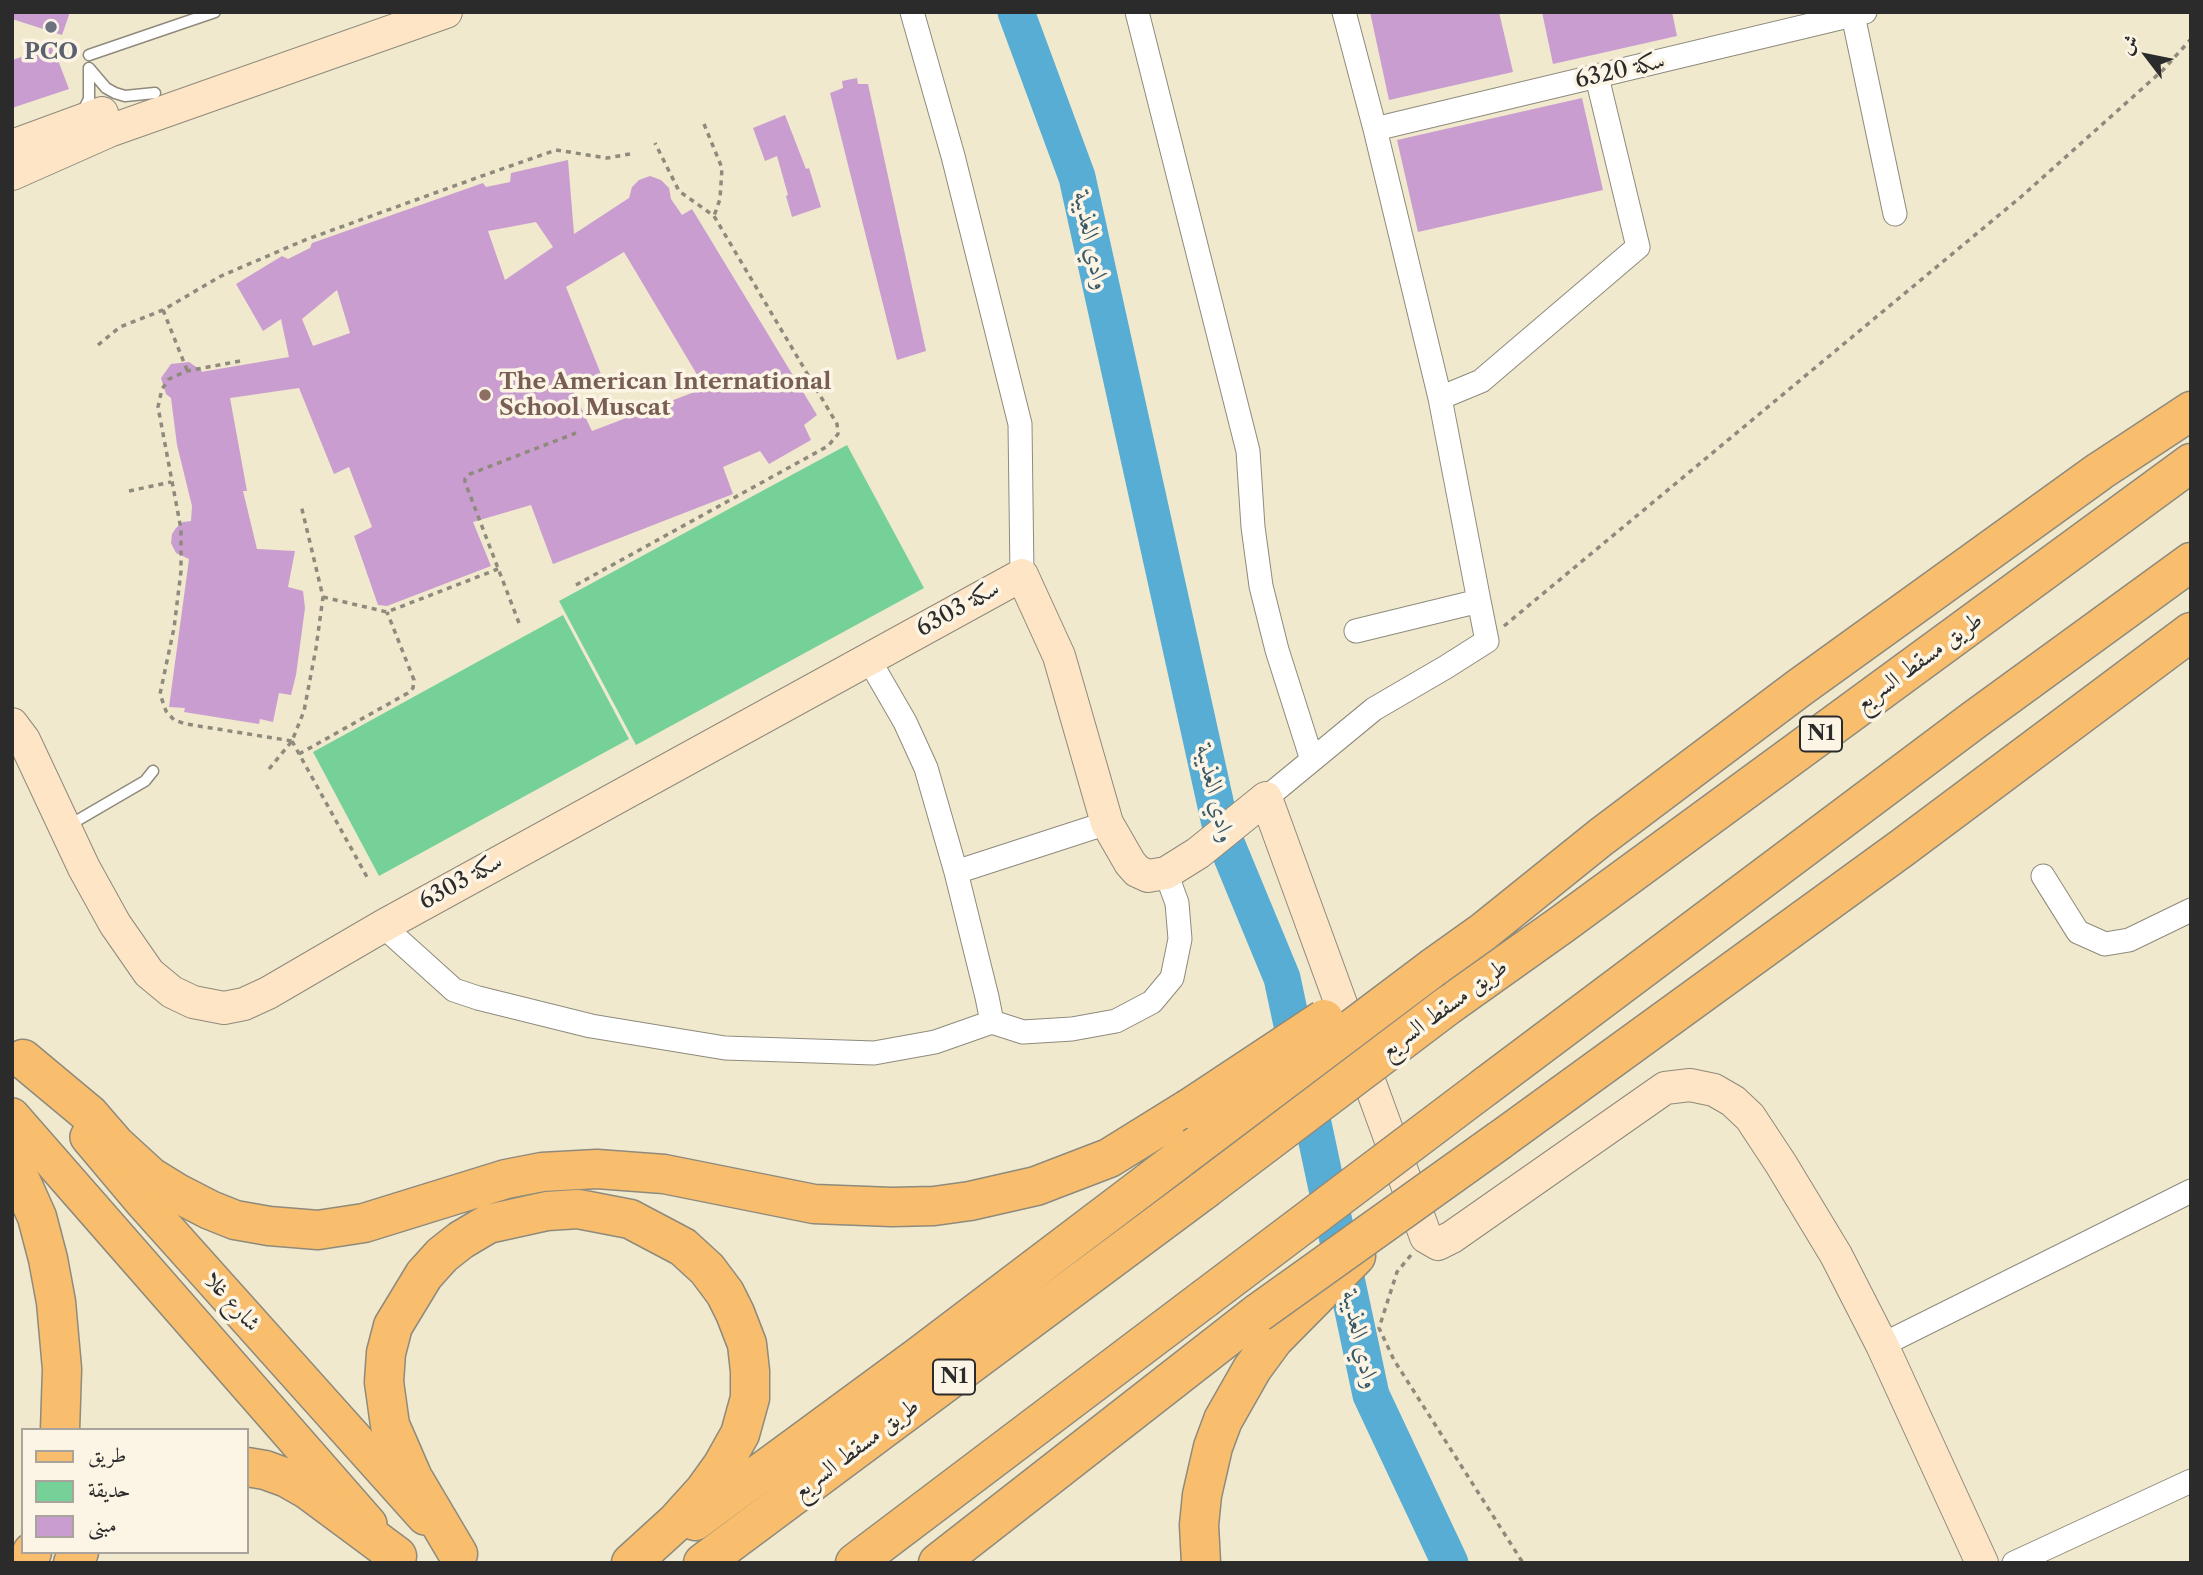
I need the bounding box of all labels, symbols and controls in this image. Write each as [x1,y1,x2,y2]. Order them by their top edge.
marker: PCO [43,19,59,35]
north arrow [2112,21,2182,91]
text: ش [2114,31,2144,59]
place label: PCO [24,38,78,66]
street label: سكة 6320 [1572,47,1668,95]
water label: وادي العذيبة [1066,189,1116,293]
place label: The American International School Muscat [499,368,831,422]
marker: The American International School Muscat [477,387,493,403]
street label: سكة 6303 [912,575,1004,643]
street label: طريق مسقط السريع [1850,606,1988,718]
road number: N1 [1800,716,1842,752]
water label: وادي العذيبة [1189,742,1241,846]
street label: سكة 6303 [415,848,507,916]
street label: طريق مسقط السريع [1375,953,1513,1065]
street label: شارع غلا [198,1266,266,1338]
water label: وادي العذيبة [1335,1288,1385,1392]
road number: N1 [933,1360,975,1394]
street label: طريق مسقط السريع [787,1392,925,1506]
legend [21,1428,248,1554]
text: طريق [88,1442,126,1467]
text: حديقة [88,1477,131,1502]
text: مبنى [88,1512,117,1537]

